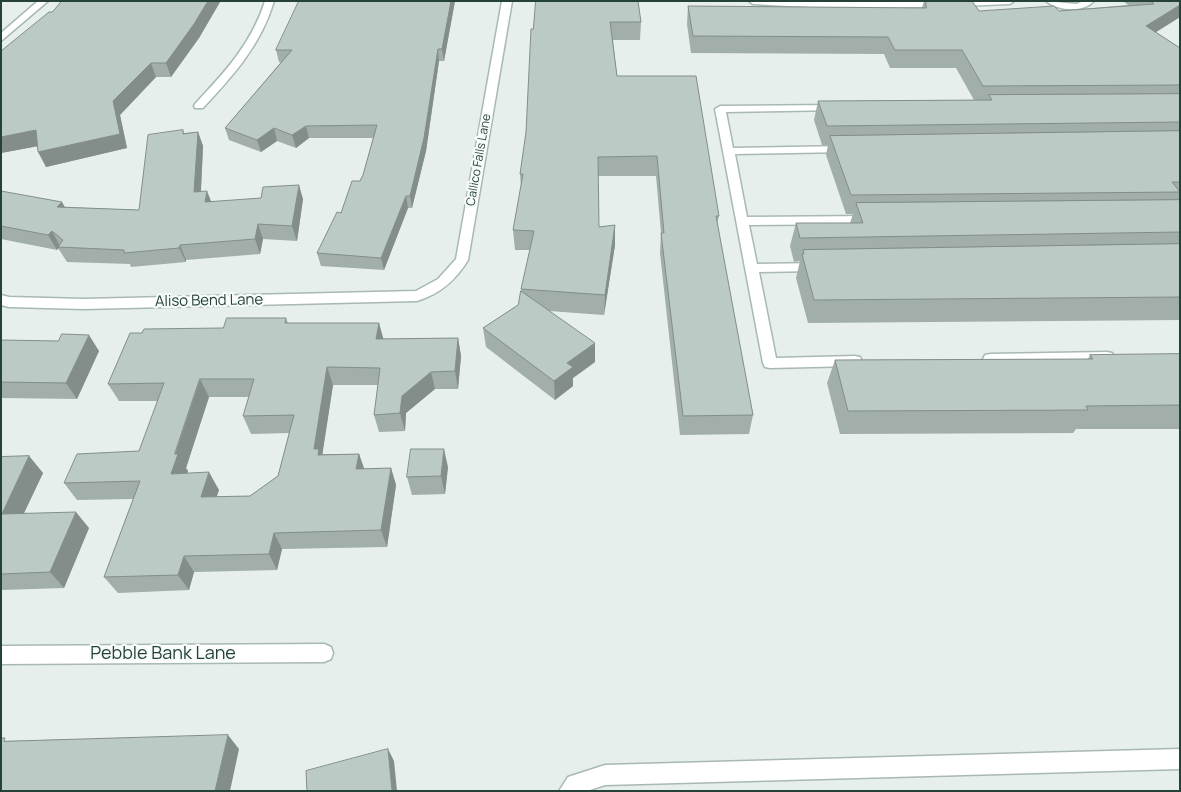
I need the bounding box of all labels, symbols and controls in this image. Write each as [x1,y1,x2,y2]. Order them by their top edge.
street label: Callico Falls Lane [464,113,494,207]
street label: Aliso Bend Lane [155,291,263,311]
street label: Pebble Bank Lane [90,643,236,665]

